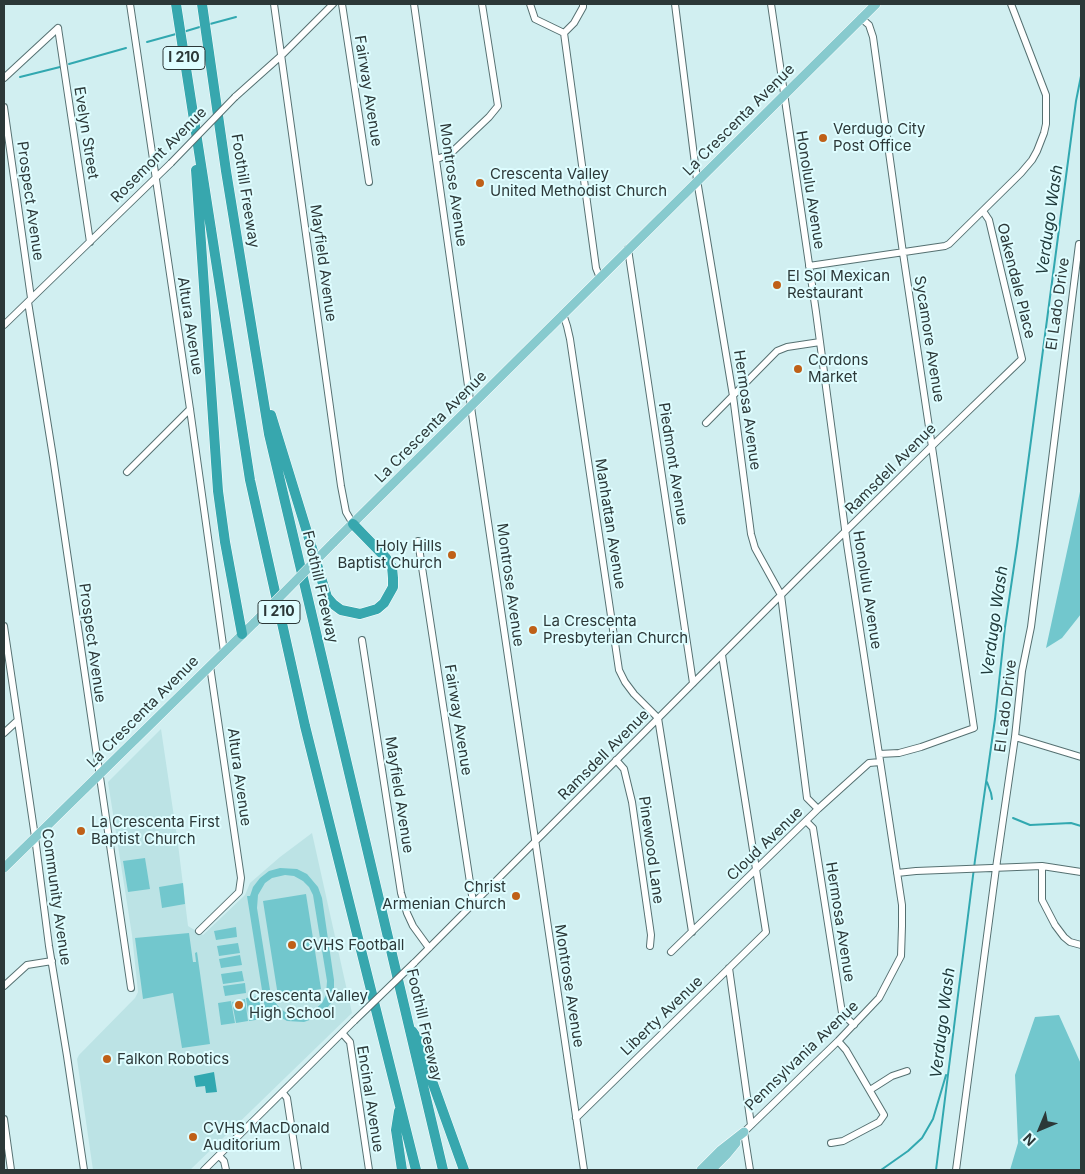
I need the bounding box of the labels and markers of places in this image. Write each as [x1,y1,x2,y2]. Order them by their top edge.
place label: Verdugo City Post Office [833,120,925,155]
marker: Verdugo City Post Office [817,132,829,144]
place label: Crescenta Valley United Methodist Church [490,165,667,200]
marker: Crescenta Valley United Methodist Church [474,177,486,189]
place label: El Sol Mexican Restaurant [787,267,890,302]
marker: El Sol Mexican Restaurant [771,279,783,291]
place label: Cordons Market [808,351,868,386]
marker: Cordons Market [792,363,804,375]
place label: Holy Hills Baptist Church [337,537,442,572]
marker: Holy Hills Baptist Church [446,549,458,561]
place label: La Crescenta Presbyterian Church [543,612,688,647]
marker: La Crescenta Presbyterian Church [527,624,539,636]
place label: La Crescenta First Baptist Church [91,813,220,848]
marker: La Crescenta First Baptist Church [75,825,87,837]
place label: Christ Armenian Church [382,878,506,913]
marker: Christ Armenian Church [510,890,522,902]
place label: CVHS Football [302,936,404,954]
marker: CVHS Football [286,939,298,951]
place label: Crescenta Valley High School [249,987,368,1022]
marker: Crescenta Valley High School [233,999,245,1011]
place label: Falkon Robotics [117,1050,229,1068]
marker: Falkon Robotics [101,1053,113,1065]
place label: CVHS MacDonald Auditorium [203,1119,330,1154]
marker: CVHS MacDonald Auditorium [187,1131,199,1143]

